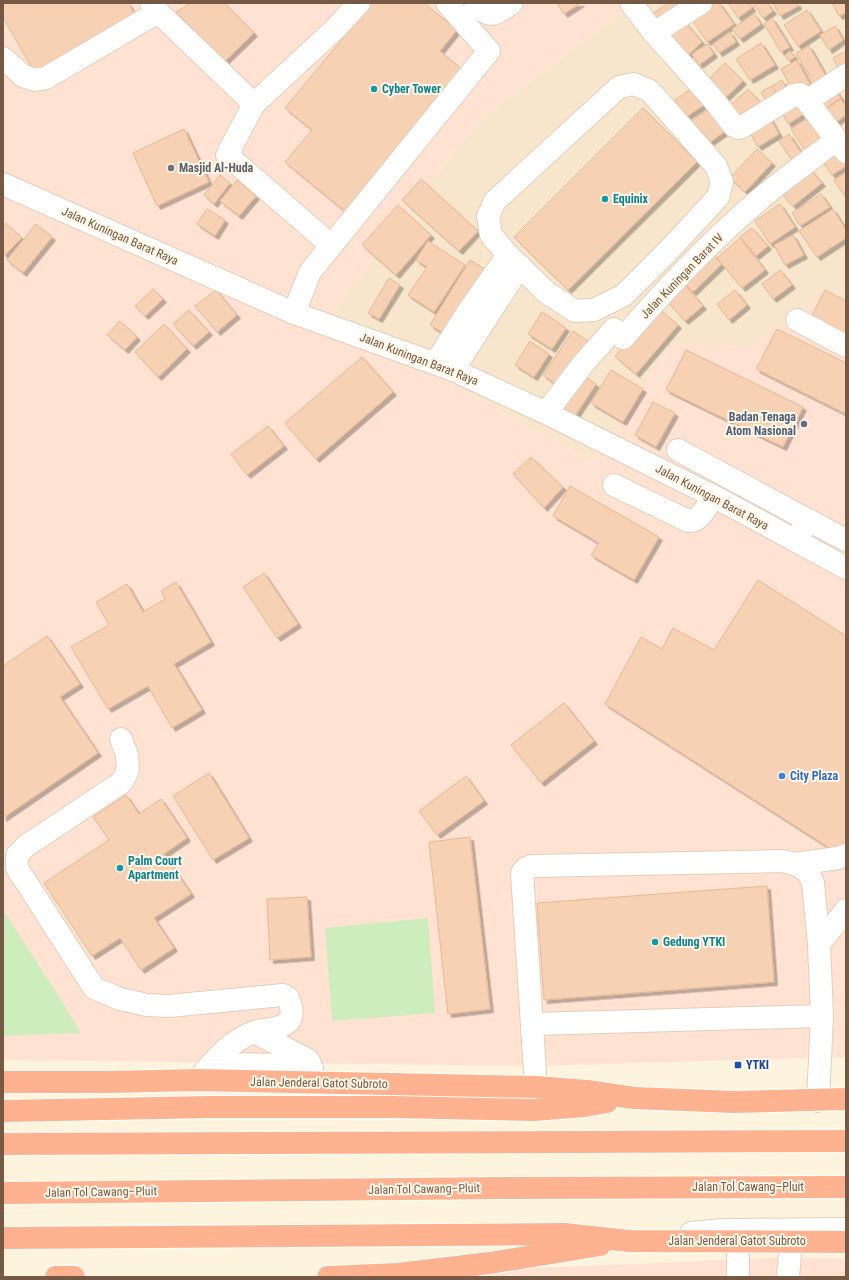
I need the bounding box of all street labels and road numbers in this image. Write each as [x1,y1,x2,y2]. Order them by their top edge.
street label: Jalan Kuningan Barat Raya [60,204,181,268]
street label: Jalan Kuningan Barat IV [638,230,726,321]
street label: Jalan Kuningan Barat Raya [358,330,481,388]
street label: Jalan Kuningan Barat Raya [653,461,771,533]
street label: Jalan Jenderal Gatot Subroto [250,1075,388,1091]
street label: Jalan Tol Cawang–Pluit [692,1180,804,1194]
street label: Jalan Tol Cawang–Pluit [368,1181,480,1197]
street label: Jalan Tol Cawang–Pluit [45,1184,157,1200]
street label: Jalan Jenderal Gatot Subroto [668,1234,806,1248]

